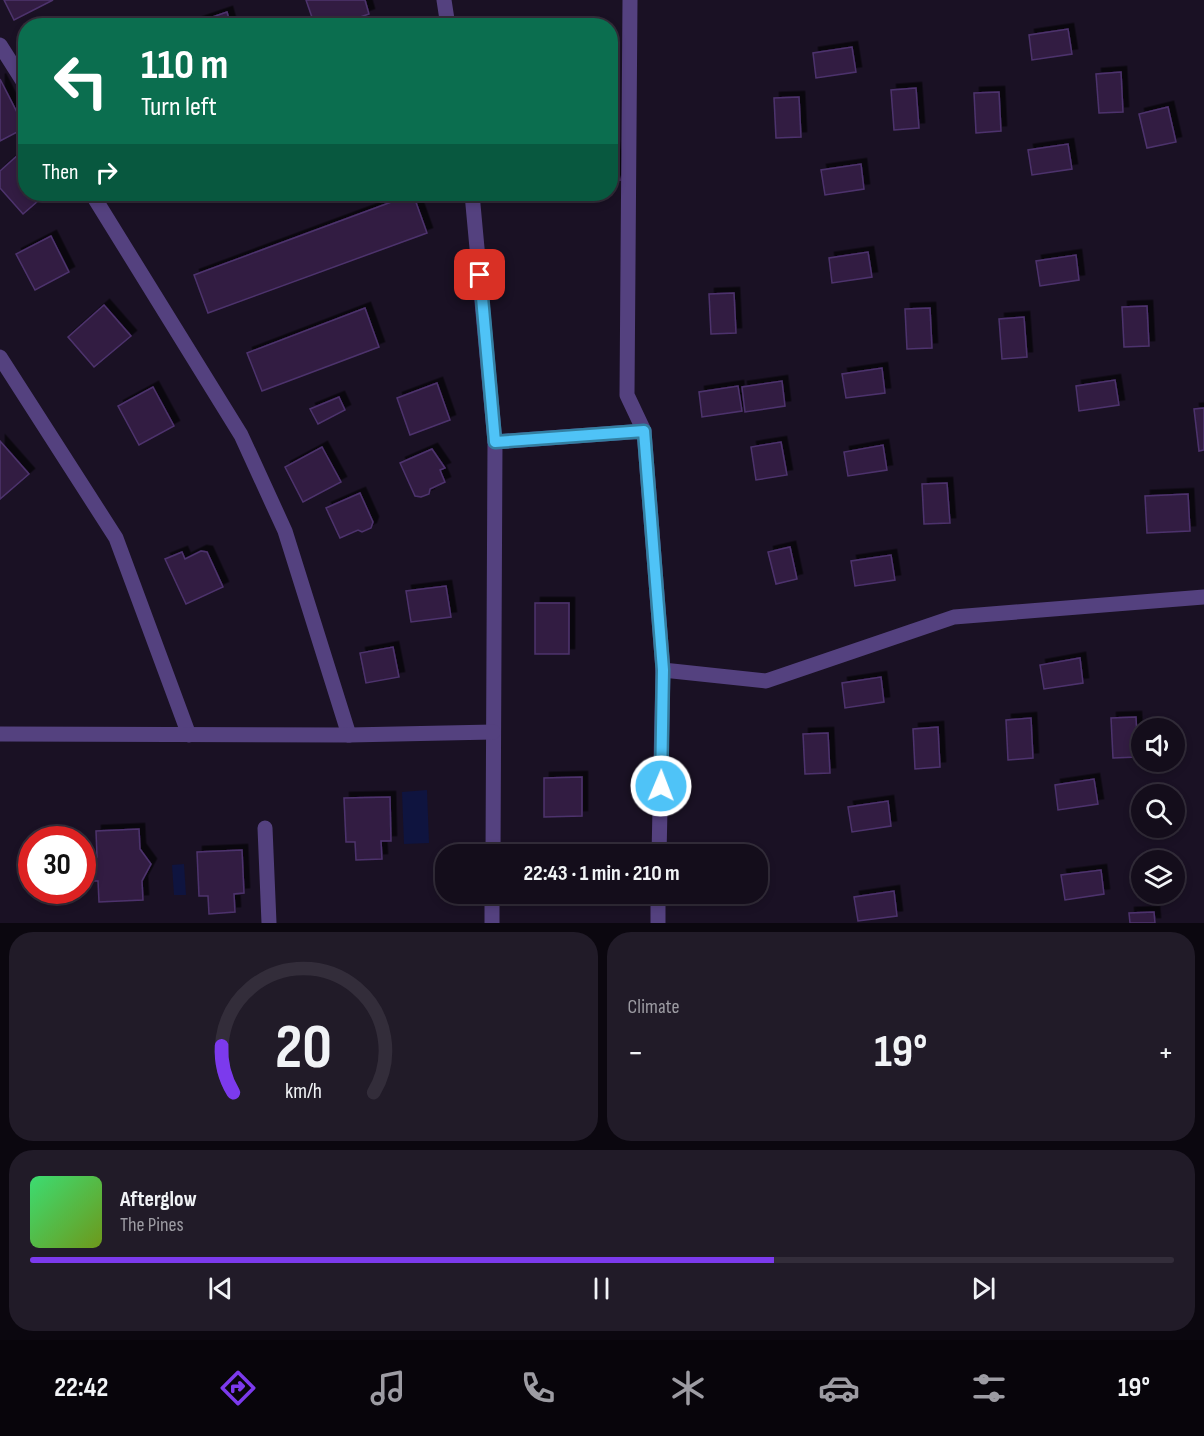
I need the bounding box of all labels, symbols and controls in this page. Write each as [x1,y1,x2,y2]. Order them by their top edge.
text: 110 m [141,40,228,91]
icon: left [42,42,120,120]
text: Turn left [141,91,217,123]
icon: right [90,156,123,189]
text: Then [42,159,78,186]
pin [454,249,505,300]
icon: arrive [463,258,496,291]
map controls [1131,718,1185,904]
button: sound [1131,718,1185,772]
position arrow [629,754,693,818]
button: search [1131,784,1185,838]
speed limit sign: 30 [18,826,96,904]
button: layers [1131,850,1185,904]
text: 22:43 · 1 min · 210 m [523,860,680,887]
text: Climate [628,995,680,1019]
text: 20 [275,1011,332,1086]
text: 19° [874,1025,927,1080]
text: − [628,1033,644,1073]
text: + [1158,1033,1174,1073]
text: km/h [285,1080,322,1105]
text: Afterglow [120,1186,197,1213]
text: The Pines [120,1213,184,1237]
icon: previous [204,1272,237,1305]
icon: pause [585,1272,618,1305]
icon: next [967,1272,1000,1305]
icon: directions [217,1367,259,1409]
icon: music [367,1367,409,1409]
icon: phone [517,1367,559,1409]
icon: climate [667,1367,709,1409]
icon: car [818,1367,860,1409]
icon: filters [968,1367,1010,1409]
text: 22:42 [54,1372,108,1404]
text: 19° [1118,1372,1150,1404]

